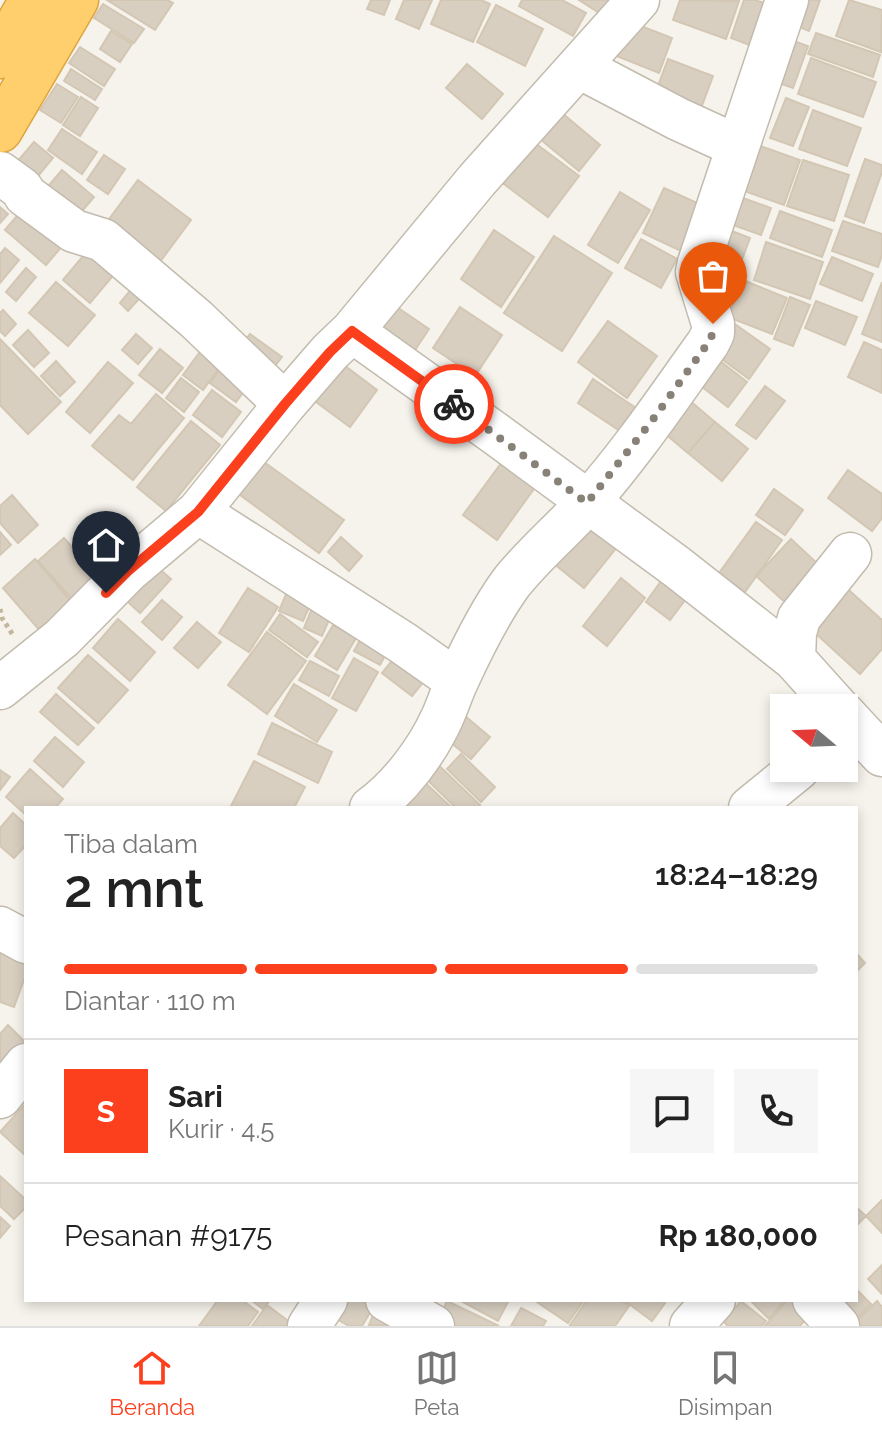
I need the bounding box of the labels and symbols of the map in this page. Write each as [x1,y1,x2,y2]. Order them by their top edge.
pin [679,242,747,324]
courier [414,364,494,444]
pin [72,511,140,593]
north arrow [770,694,858,782]

